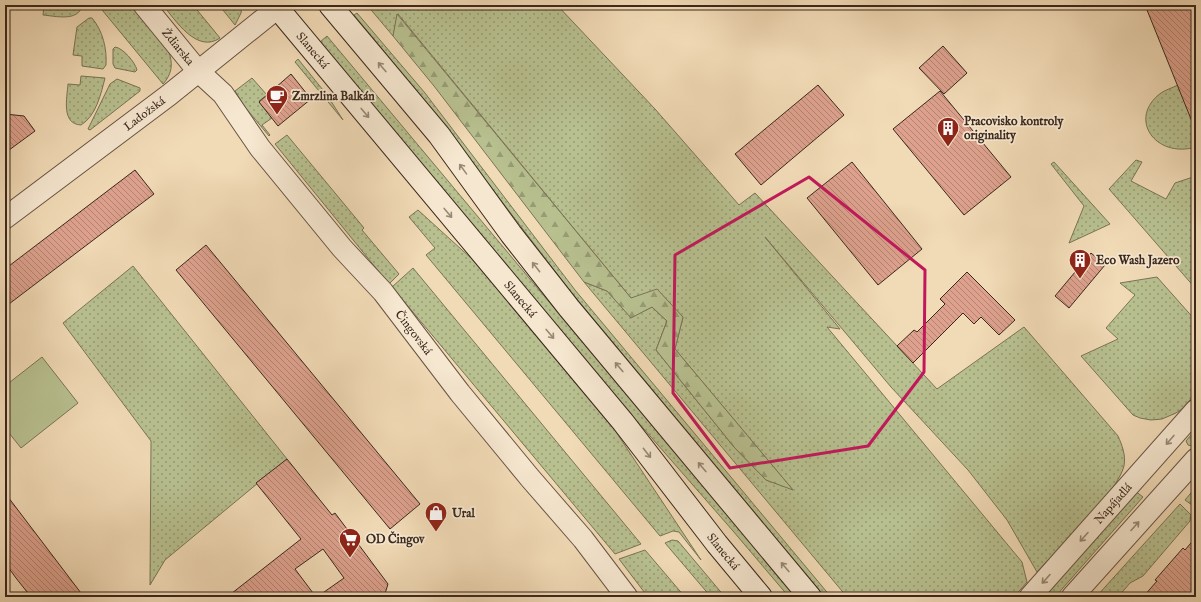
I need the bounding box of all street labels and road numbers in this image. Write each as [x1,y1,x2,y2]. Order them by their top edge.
street label: Ždiarska [159,25,198,69]
street label: Slanecká [293,29,333,72]
street label: Ladožská [121,93,169,134]
street label: Slanecká [501,278,541,321]
street label: Čingovská [392,307,436,358]
street label: Napájadlá [1091,479,1136,527]
street label: Slanecká [704,530,743,574]

